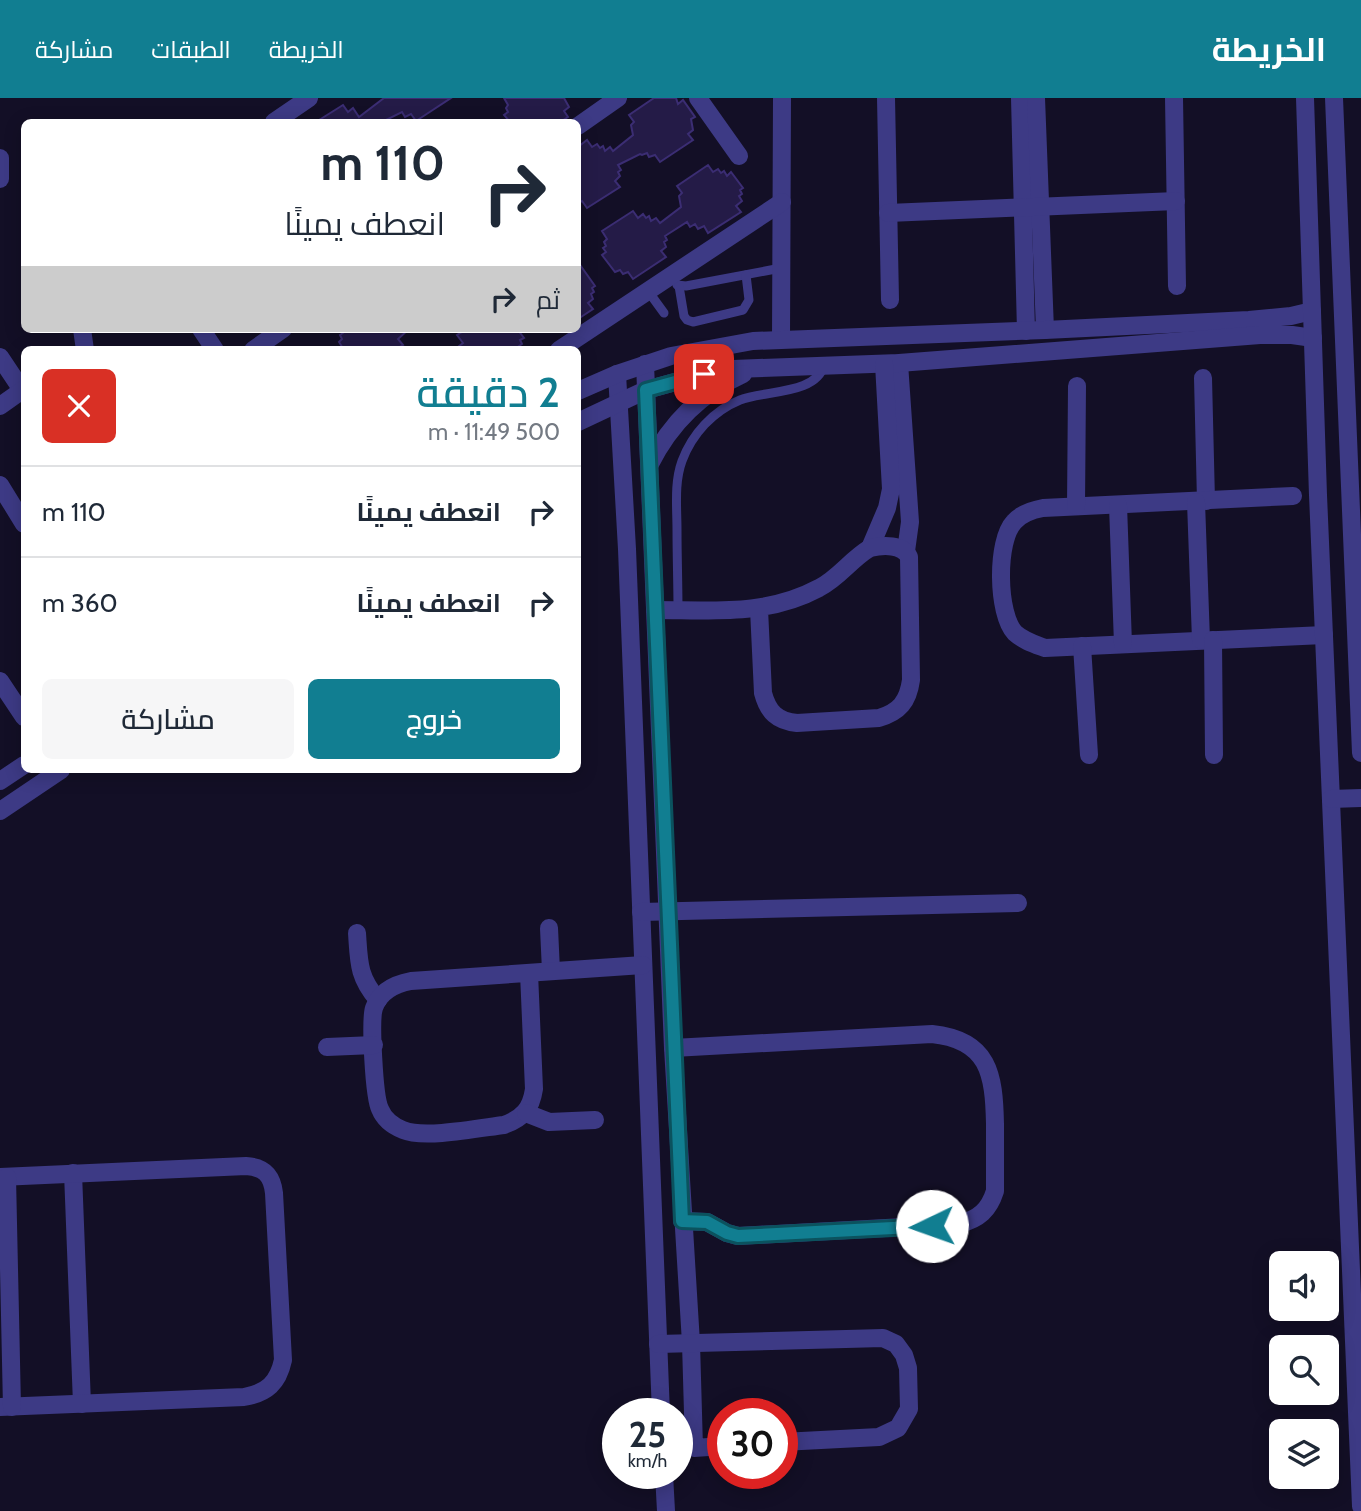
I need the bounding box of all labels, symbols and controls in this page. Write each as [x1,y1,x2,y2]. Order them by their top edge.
text: الخريطة [1212,29,1326,69]
text: مشاركة [35,35,113,64]
text: الطبقات [151,35,231,64]
text: الخريطة [269,35,344,64]
text: 110 m [321,133,445,192]
icon: right [469,147,560,238]
text: انعطف يمينًا [284,204,445,243]
icon: right [484,280,522,318]
text: ثم [536,284,560,316]
pin [674,344,734,404]
icon: arrive [685,355,723,393]
text: 2 دقيقة [417,366,560,418]
button: close [42,369,116,443]
text: 500 m · 11:49 [428,418,560,446]
icon: right [522,493,560,531]
text: 110 m [42,496,106,528]
text: انعطف يمينًا [357,496,501,528]
icon: right [522,584,560,622]
text: 360 m [42,587,118,619]
text: انعطف يمينًا [357,587,501,619]
button: مشاركة [42,679,294,759]
button: خروج [308,679,560,759]
position arrow [895,1189,969,1263]
map controls [1269,1251,1339,1489]
button: sound [1269,1251,1339,1321]
button: search [1269,1335,1339,1405]
speed limit sign: 30 [707,1398,798,1489]
text: 25 [629,1413,666,1456]
button: layers [1269,1419,1339,1489]
text: km/h [628,1450,667,1472]

